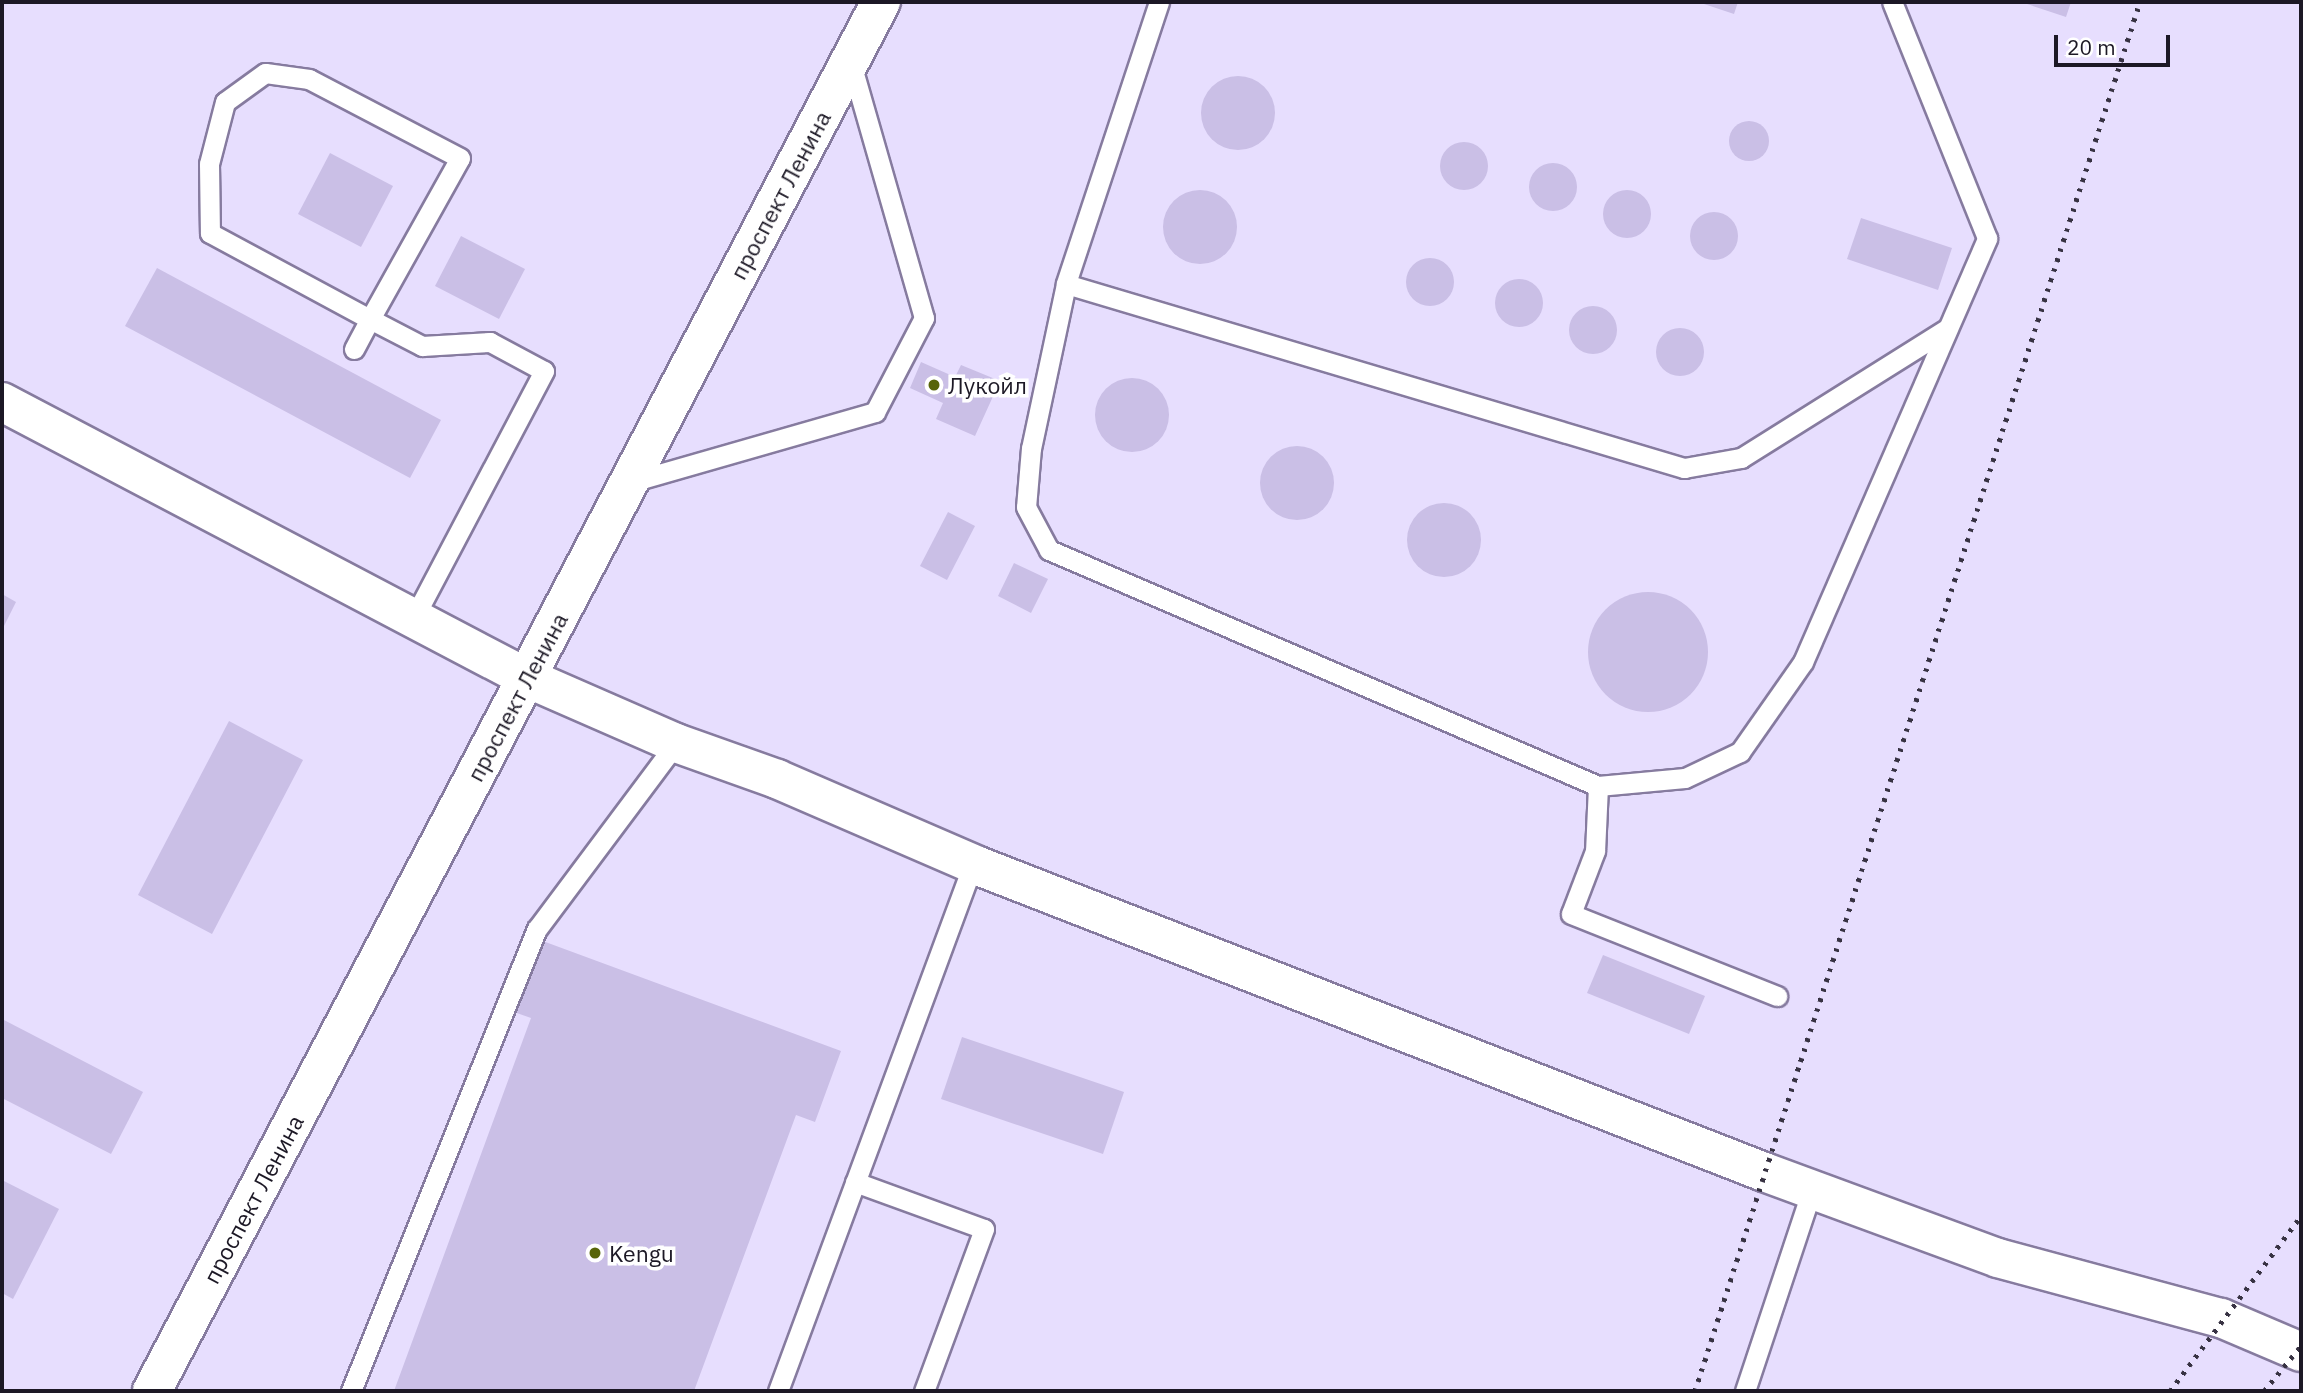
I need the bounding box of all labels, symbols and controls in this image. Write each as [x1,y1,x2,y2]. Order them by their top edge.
scale bar [2058,21,2174,65]
text: 20 m [2067,33,2116,61]
street label: проспект Ленина [724,106,836,284]
place label: Лукойл [948,371,1027,399]
marker: Лукойл [926,377,942,393]
street label: проспект Ленина [461,608,573,786]
street label: проспект Ленина [197,1110,309,1288]
place label: Kengu [609,1239,674,1267]
marker: Kengu [587,1245,603,1261]

